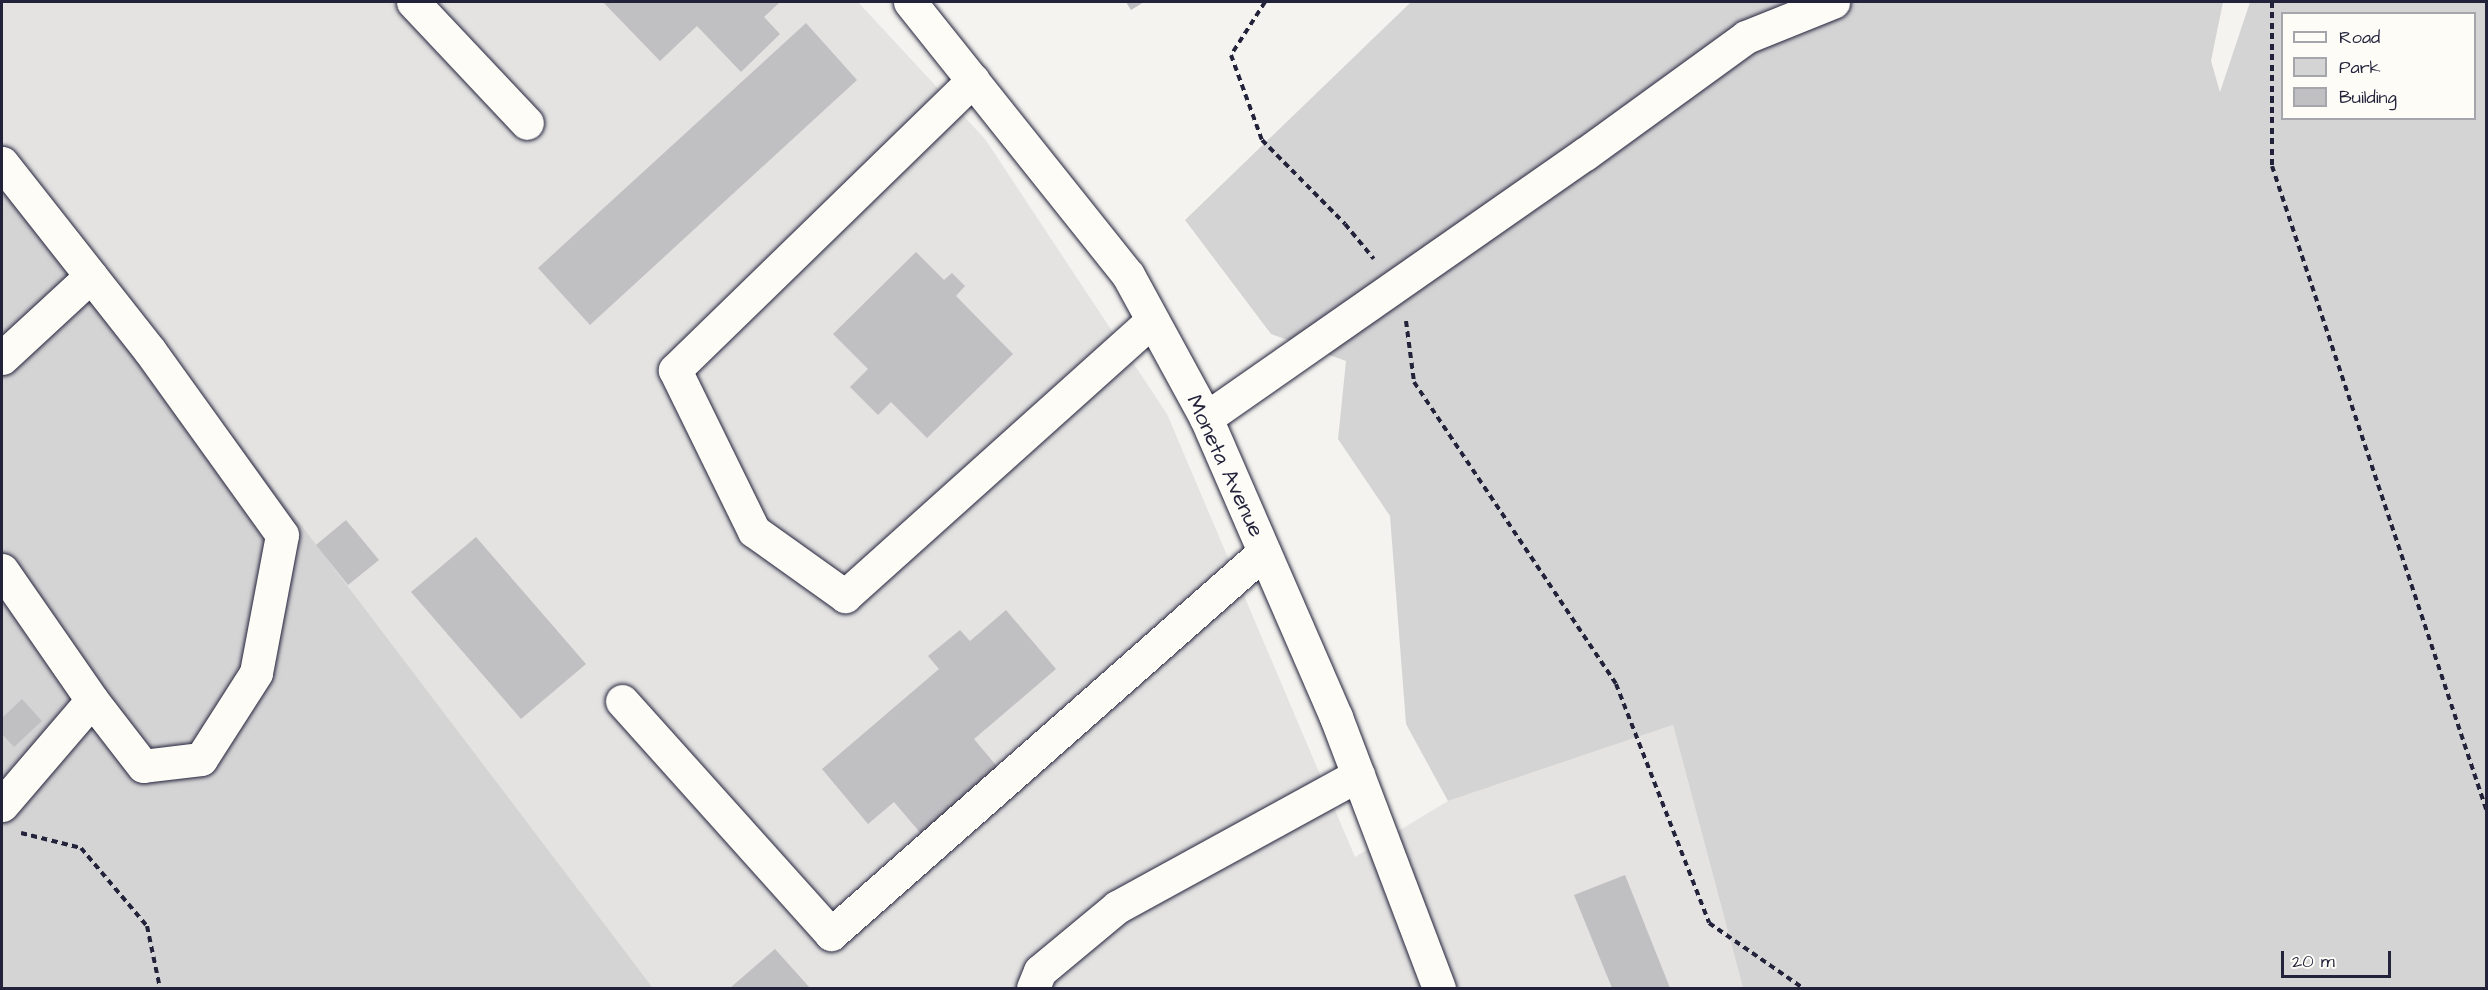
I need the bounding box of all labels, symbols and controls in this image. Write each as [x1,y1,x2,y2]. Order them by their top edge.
legend [2281,12,2476,120]
text: Road [2339,25,2380,50]
text: Park [2339,55,2381,80]
text: Building [2339,85,2397,110]
street label: Moneta Avenue [1181,391,1269,541]
scale bar [2284,939,2394,977]
text: 20 m [2292,949,2335,974]

